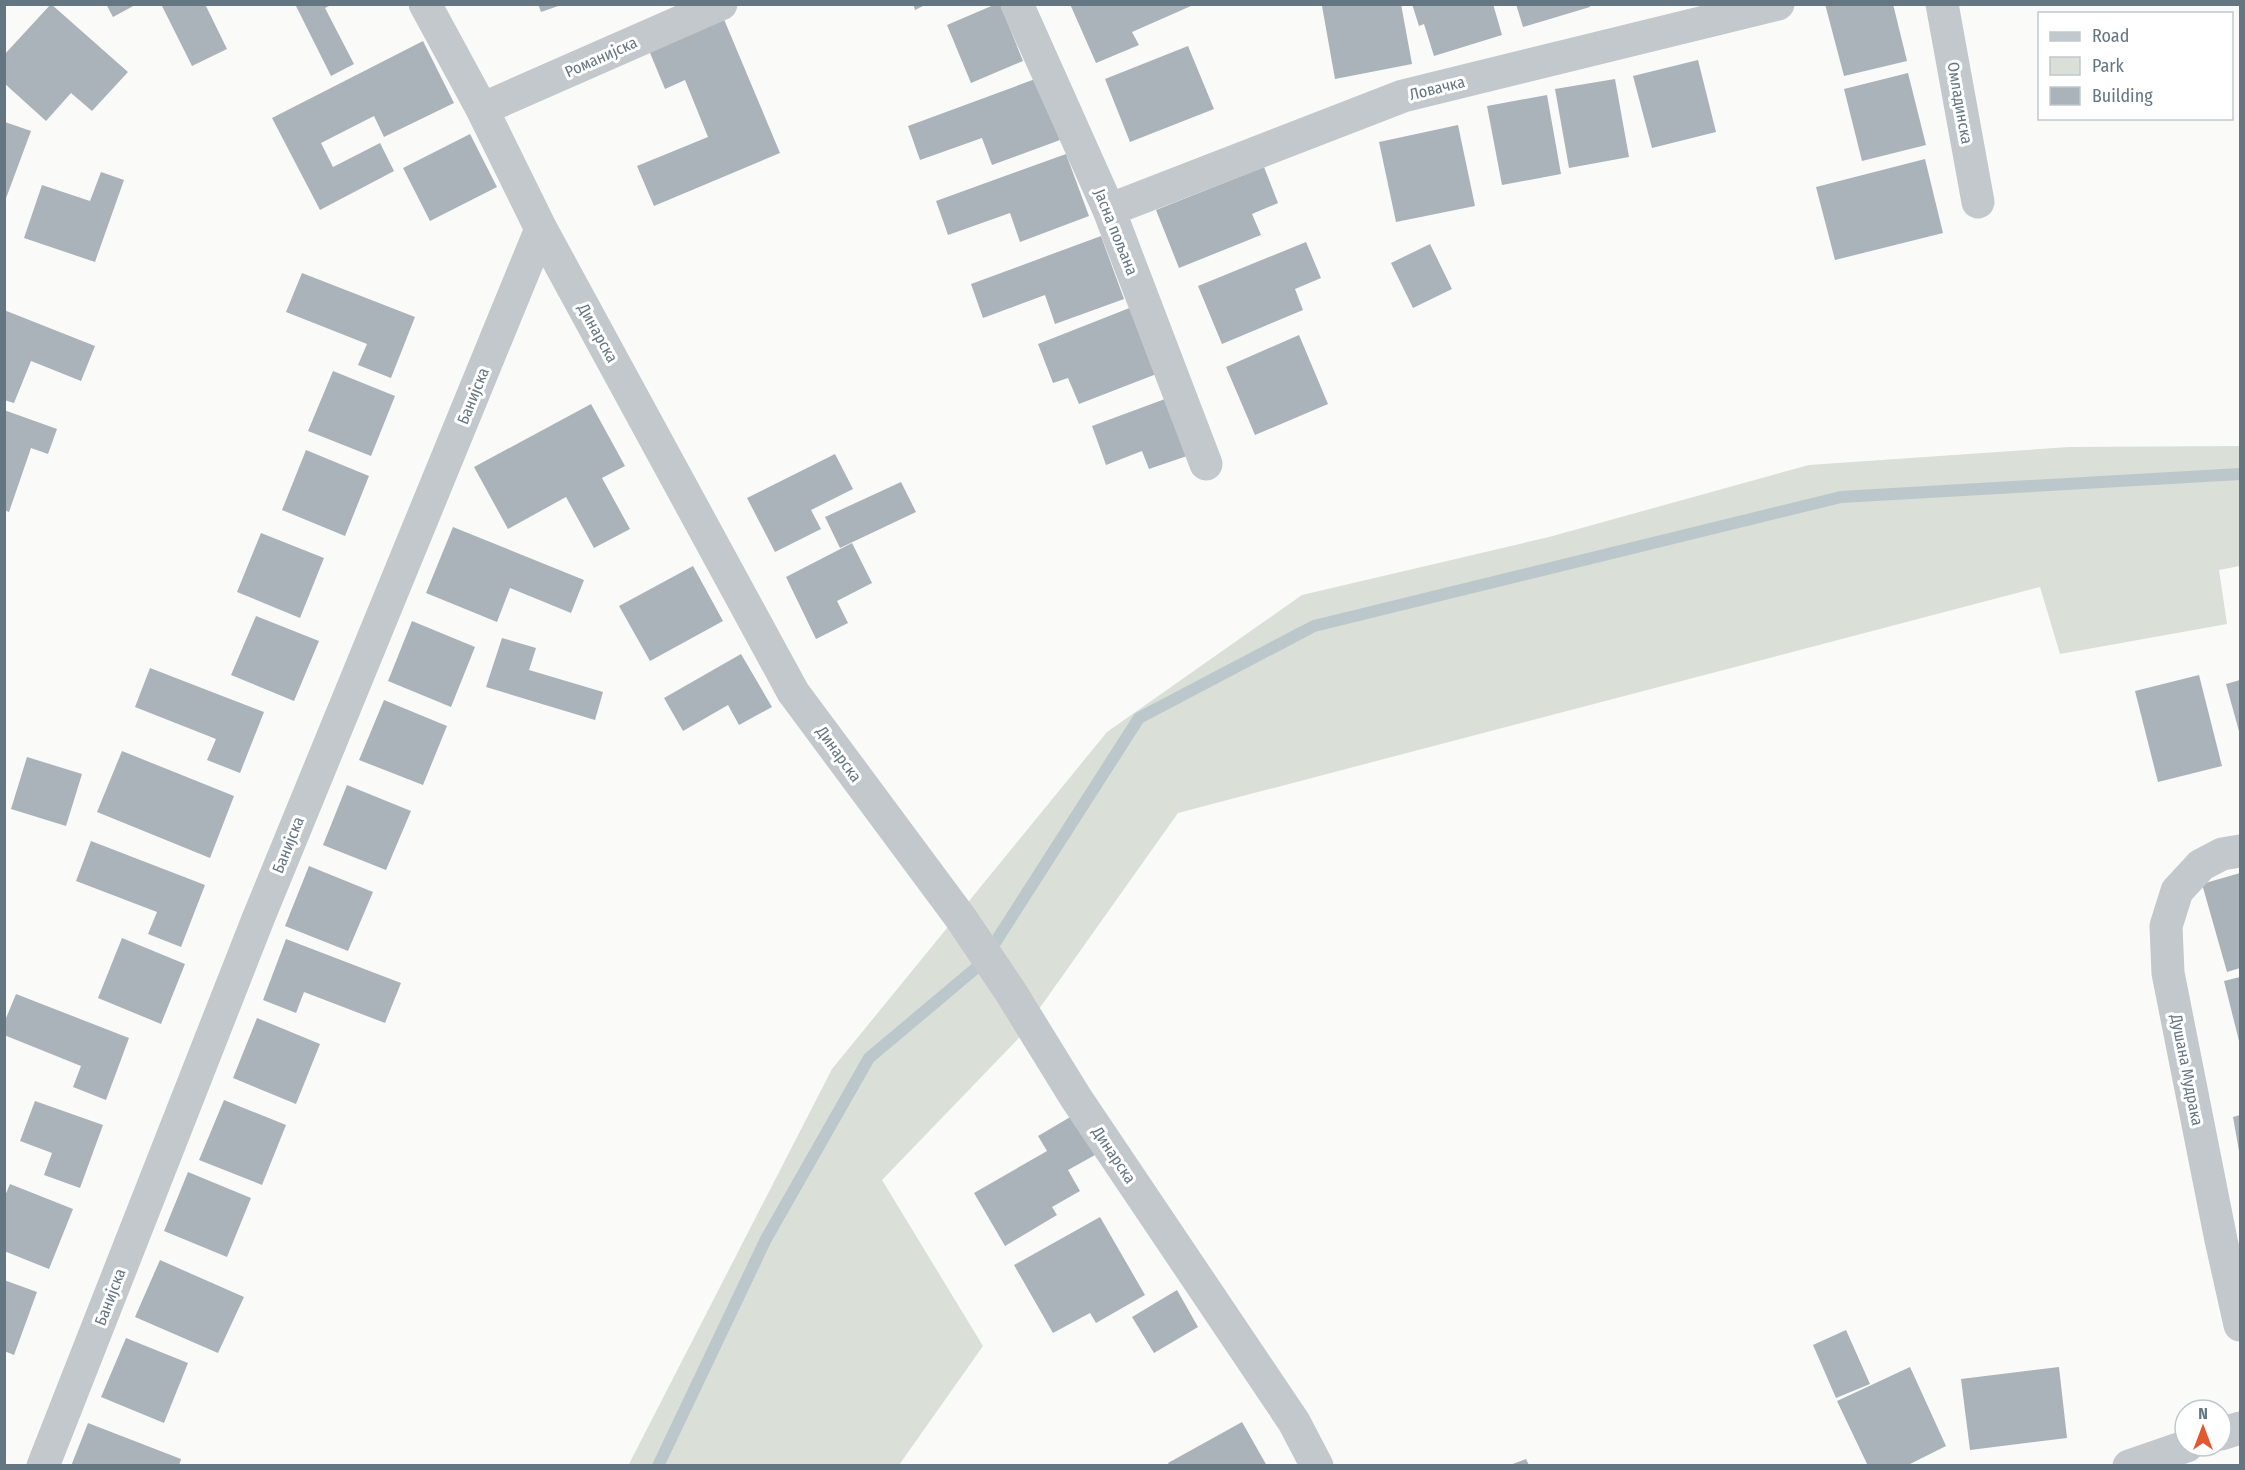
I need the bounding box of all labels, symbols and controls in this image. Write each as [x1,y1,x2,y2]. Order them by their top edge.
legend [2038,12,2233,120]
text: Road [2092,25,2129,47]
street label: Романијска [562,33,640,81]
text: Park [2092,55,2125,77]
street label: Омладинска [1943,60,1977,146]
street label: Ловачка [1407,72,1467,104]
text: Building [2092,85,2153,107]
street label: Јасна пољана [1090,186,1142,278]
street label: Динарска [574,299,622,366]
street label: Банијска [453,365,493,427]
street label: Динарска [812,722,866,786]
street label: Банијска [268,814,308,876]
street label: Душана Мудрака [2167,1012,2207,1127]
street label: Динарска [1088,1122,1140,1187]
street label: Банијска [90,1266,130,1328]
north arrow [2173,1398,2233,1458]
text: N [2198,1404,2208,1423]

